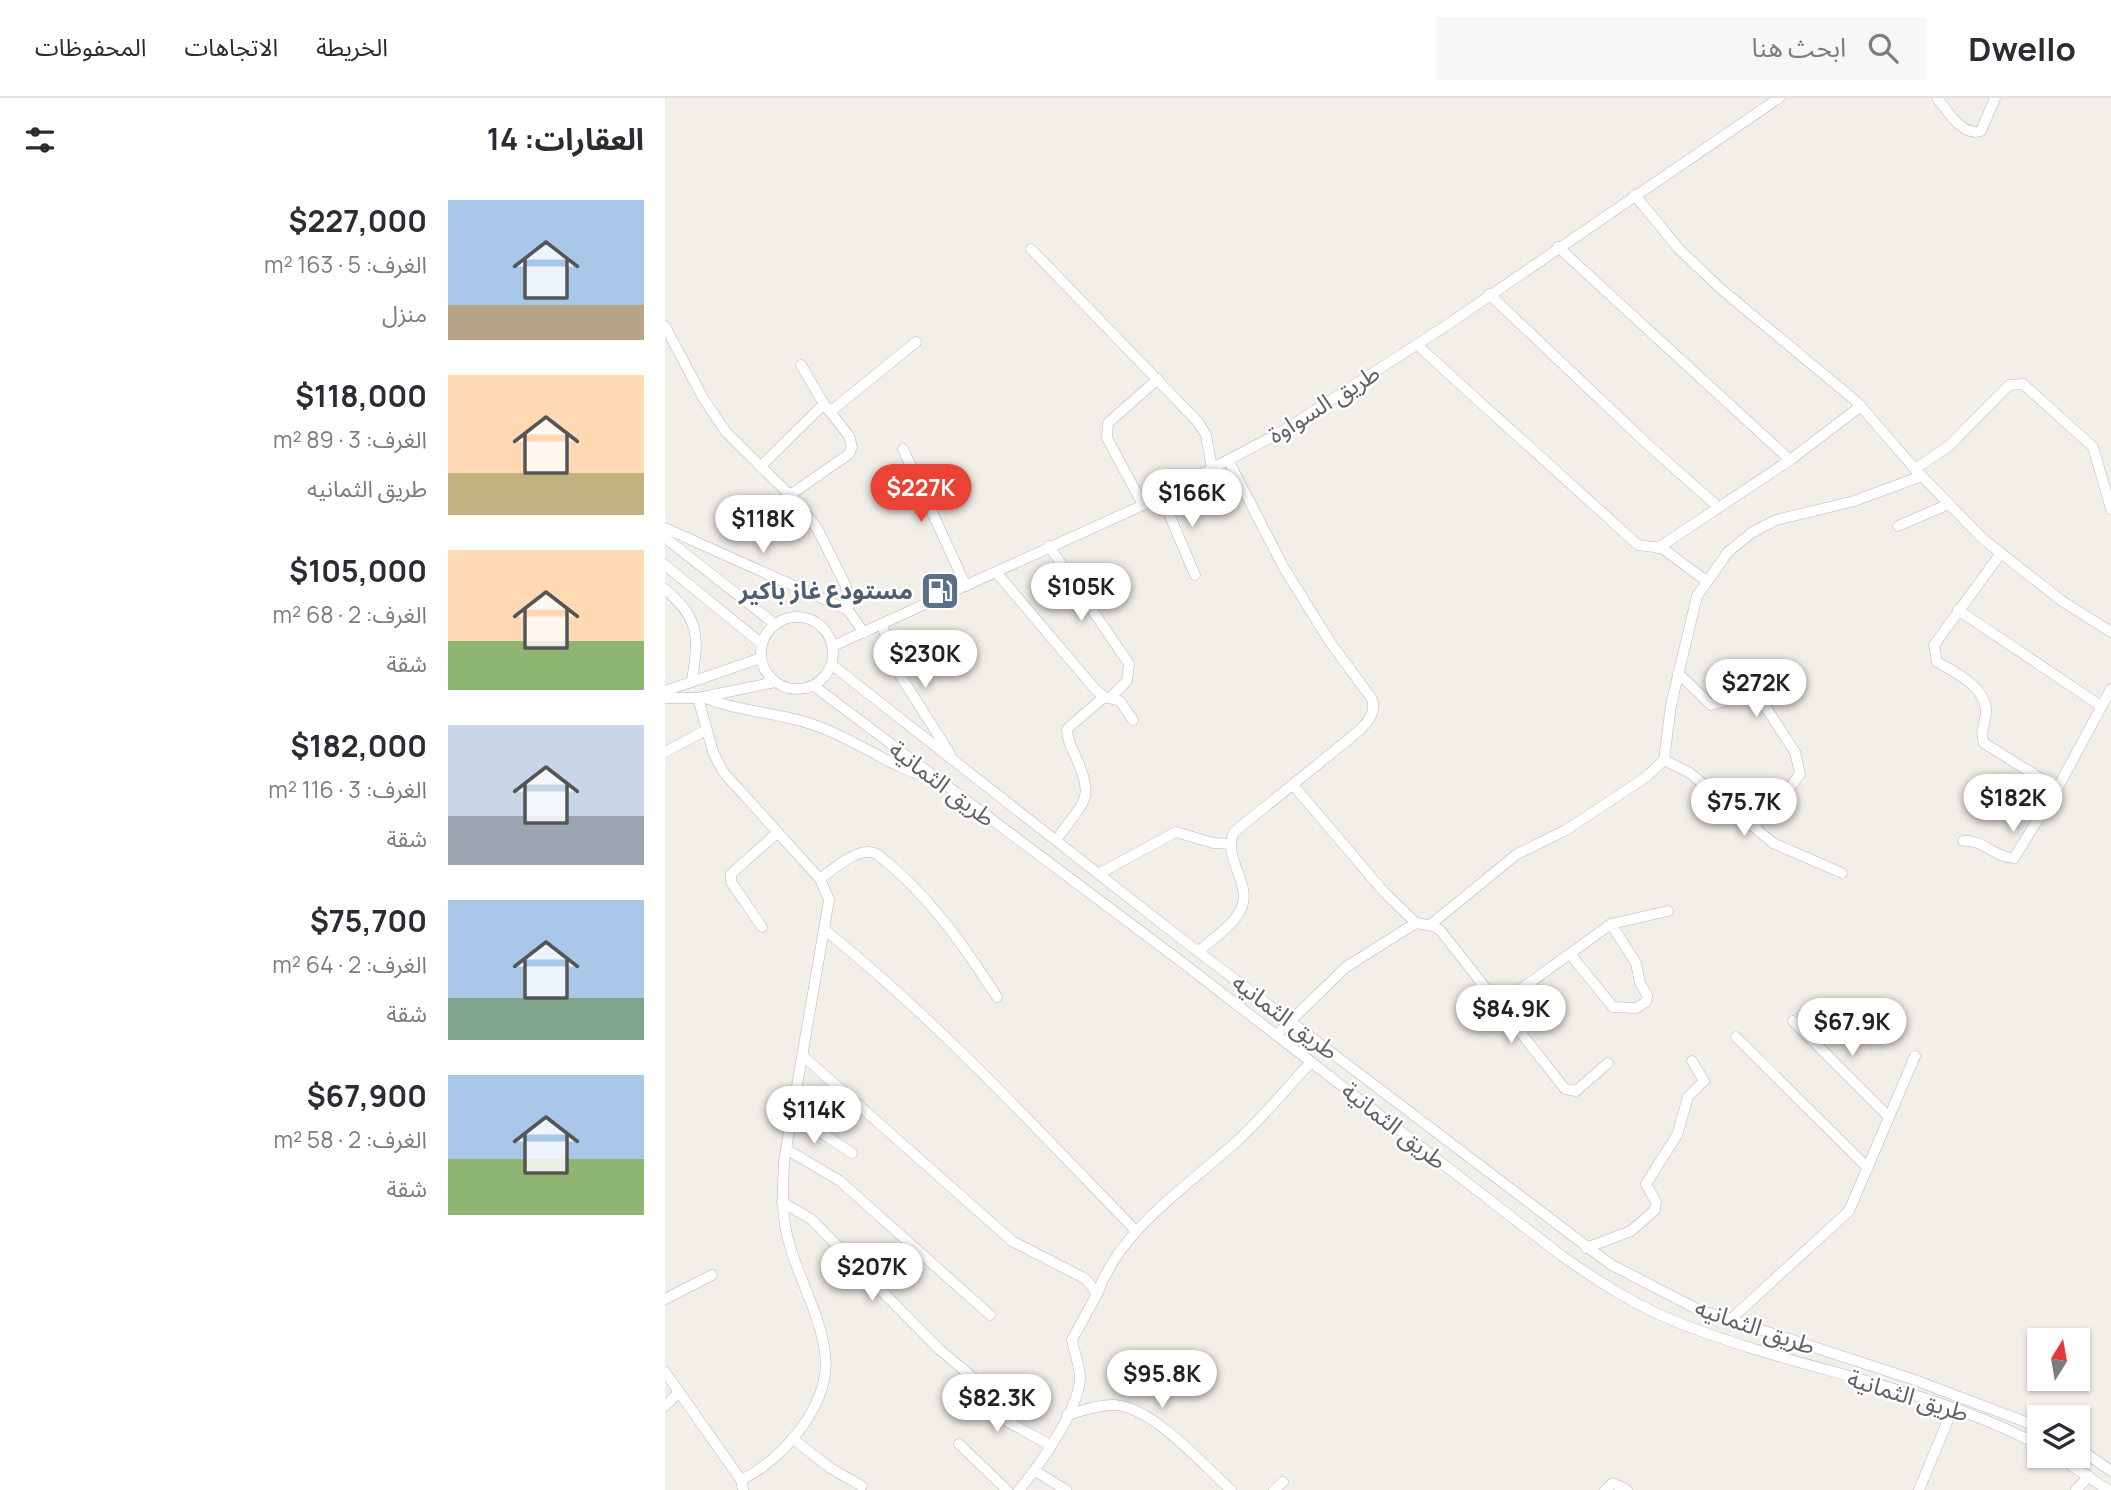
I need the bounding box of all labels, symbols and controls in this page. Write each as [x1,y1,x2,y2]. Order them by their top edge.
search box [1436,17,1926,80]
text: Dwello [1968,26,2076,71]
text: ابحث هنا [1752,29,1846,65]
icon: search [1864,29,1902,67]
text: المحفوظات [35,30,146,63]
text: الاتجاهات [184,30,278,63]
text: الخريطة [316,30,388,63]
text: العقارات: 14 [487,118,644,159]
icon: filters [21,121,59,159]
text: $227,000 [289,200,427,241]
icon: home [504,228,588,312]
text: الغرف: 5 · 163 m² [264,248,427,280]
text: منزل [382,297,427,329]
street label: طريق السواوة [1261,355,1385,450]
text: $118,000 [295,375,427,416]
icon: home [504,403,588,487]
text: الغرف: 3 · 89 m² [273,423,427,455]
pin: $227K [872,464,970,524]
pin: $166K [1143,470,1241,529]
text: $227K [887,471,956,503]
text: طريق الثمانيه [307,472,427,504]
text: $166K [1158,476,1226,508]
pin: $118K [714,496,812,555]
text: $118K [731,502,795,534]
text: $105,000 [289,550,427,591]
pin: $105K [1032,564,1130,623]
fuel station icon: مستودع غاز باكير [919,570,961,612]
text: $105K [1047,570,1115,602]
place label: مستودع غاز باكير [738,573,913,608]
icon: home [504,578,588,662]
text: الغرف: 2 · 68 m² [273,598,427,630]
pin: $230K [876,630,974,690]
text: $230K [889,637,961,669]
text: شقة [386,647,427,679]
pin: $272K [1707,660,1805,719]
text: $272K [1722,666,1791,698]
text: $182,000 [290,725,427,766]
street label: طريق الثمانية [883,732,1003,834]
icon: home [504,753,588,837]
text: الغرف: 3 · 116 m² [268,773,427,805]
pin: $182K [1964,774,2062,834]
pin: $75.7K [1687,778,1801,838]
text: $182K [1979,781,2047,813]
text: $75.7K [1707,785,1781,817]
text: شقة [386,822,427,854]
text: $75,700 [310,900,427,941]
icon: home [504,928,588,1012]
text: الغرف: 2 · 64 m² [272,948,427,980]
street label: طريق الثمانيه [1226,965,1346,1067]
pin: $84.9K [1454,986,1568,1045]
text: $84.9K [1472,992,1550,1024]
text: شقة [386,997,427,1029]
pin: $67.9K [1795,998,1909,1058]
text: $67.9K [1814,1005,1890,1037]
street label: طريق الثمانية [1335,1073,1454,1176]
text: $67,900 [307,1075,427,1116]
pin: $114K [765,1086,863,1146]
text: $114K [782,1093,846,1125]
icon: home [504,1103,588,1187]
text: الغرف: 2 · 58 m² [274,1123,427,1155]
text: شقة [386,1172,427,1204]
pin: $207K [823,1244,921,1303]
text: $207K [837,1250,907,1282]
street label: طريق الثمانيه [1691,1290,1820,1362]
north arrow [2027,1328,2089,1391]
map controls [2027,1328,2090,1468]
pin: $95.8K [1105,1350,1219,1410]
text: $95.8K [1123,1357,1201,1389]
street label: طريق الثمانية [1844,1360,1973,1429]
pin: $82.3K [940,1374,1054,1434]
text: $82.3K [958,1381,1036,1413]
button: layers [2027,1405,2090,1468]

